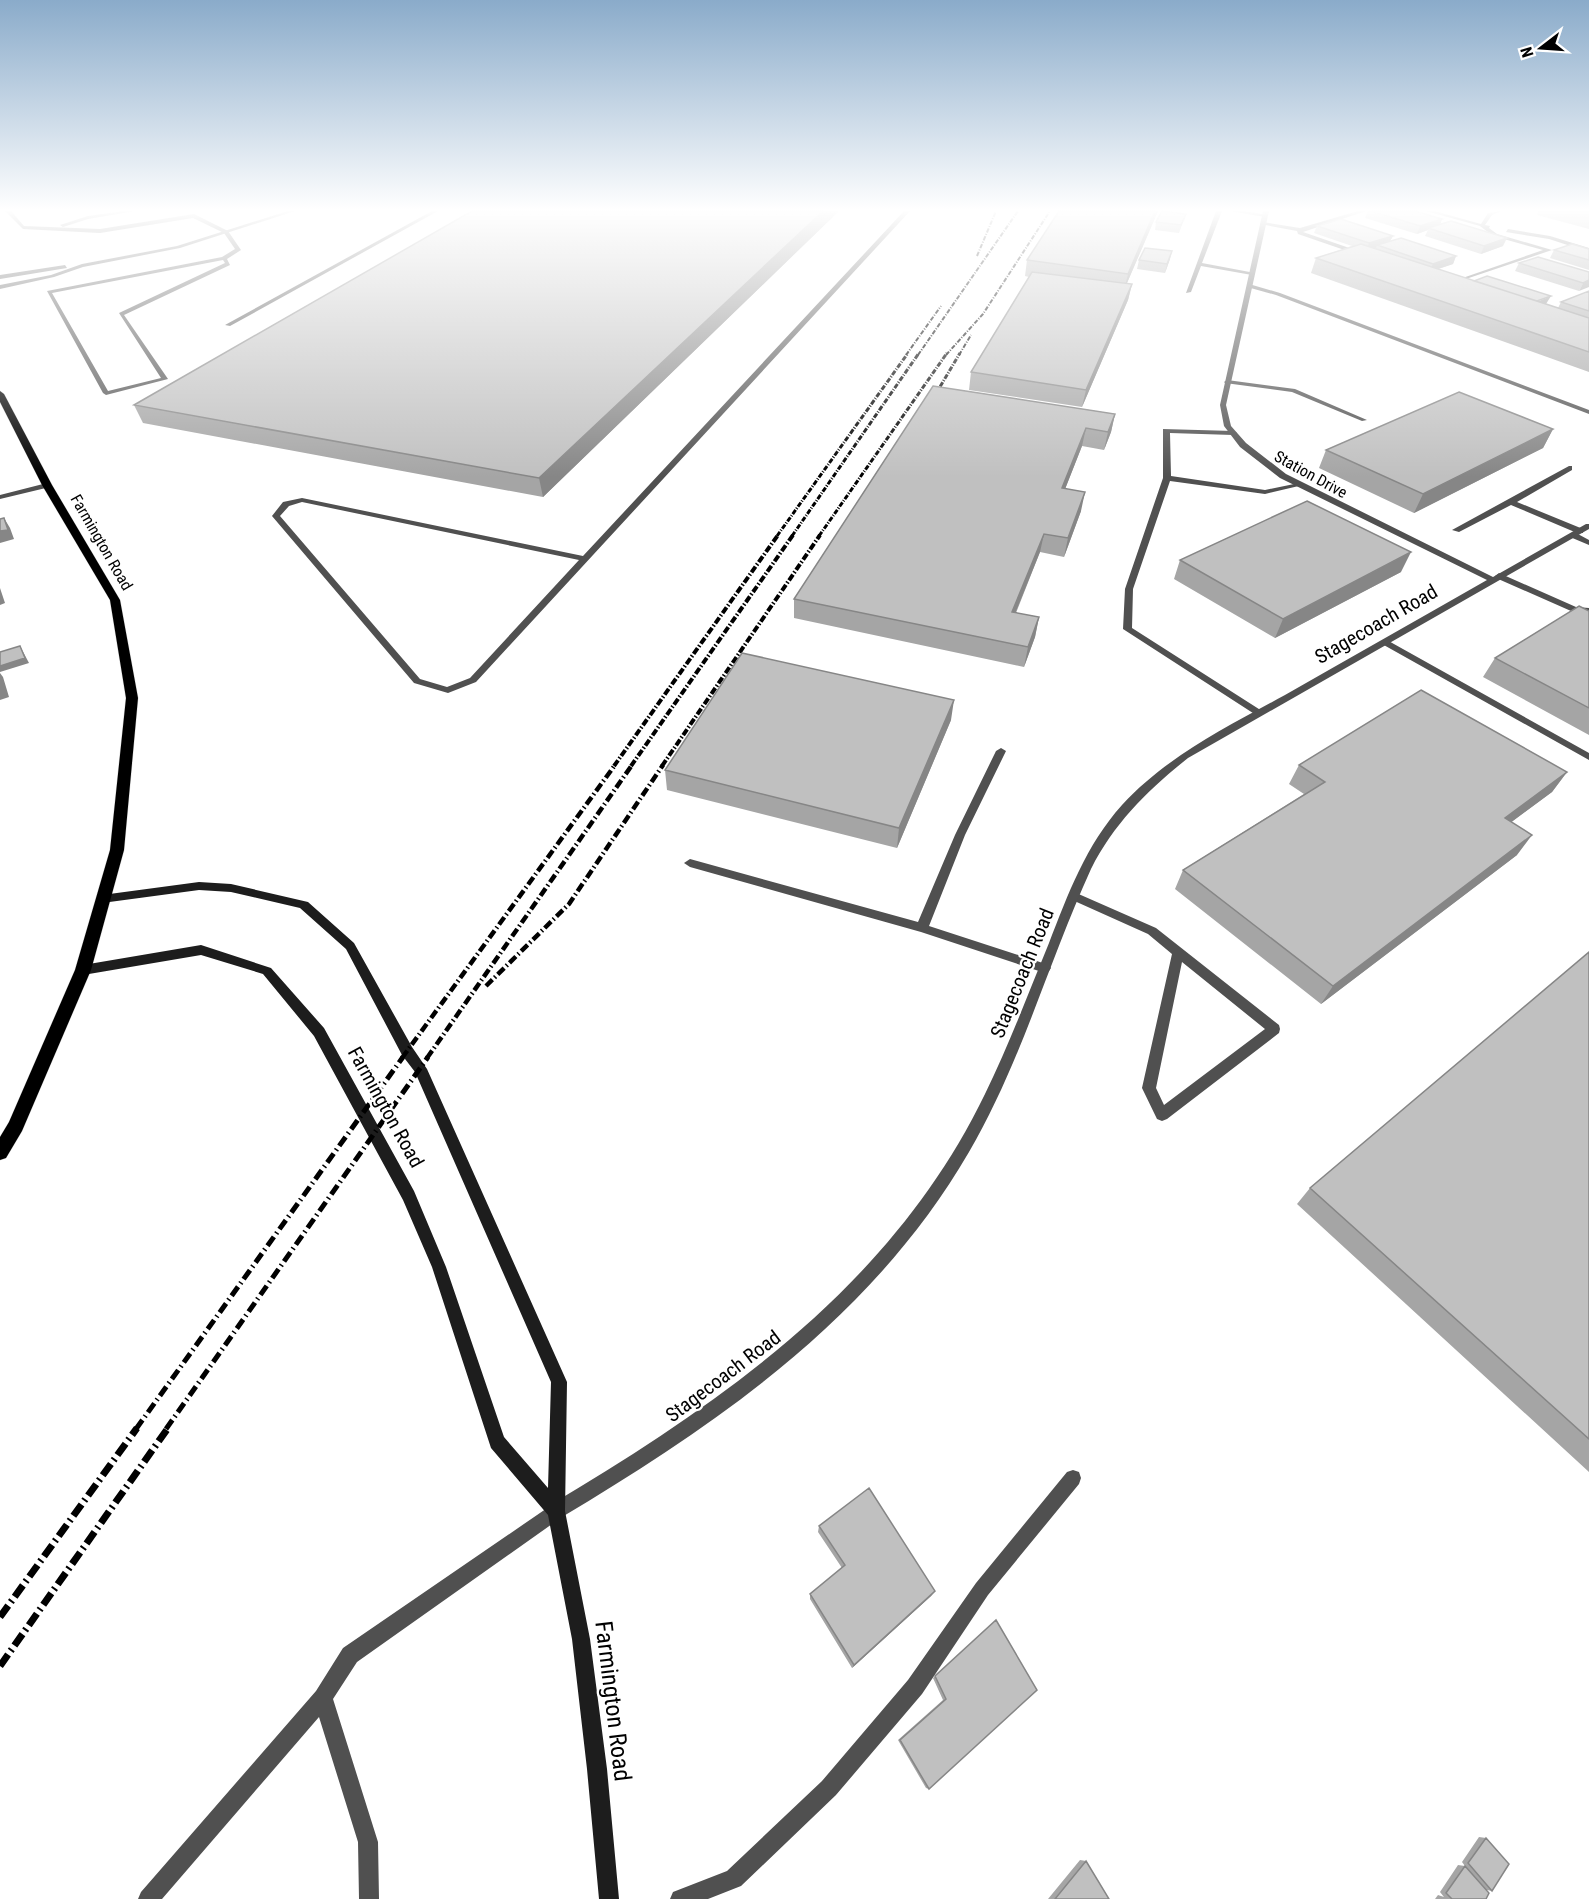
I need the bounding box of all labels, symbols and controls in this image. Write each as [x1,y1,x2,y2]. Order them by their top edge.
north arrow [1511,18,1571,78]
text: N [1517,45,1538,60]
street label: Station Drive [1271,447,1351,502]
street label: Farmington Road [66,491,137,594]
street label: Stagecoach Road [1310,579,1442,669]
street label: Stagecoach Road [985,905,1059,1041]
street label: Farmington Road [343,1042,429,1172]
street label: Stagecoach Road [661,1325,785,1427]
street label: Farmington Road [589,1619,637,1783]

